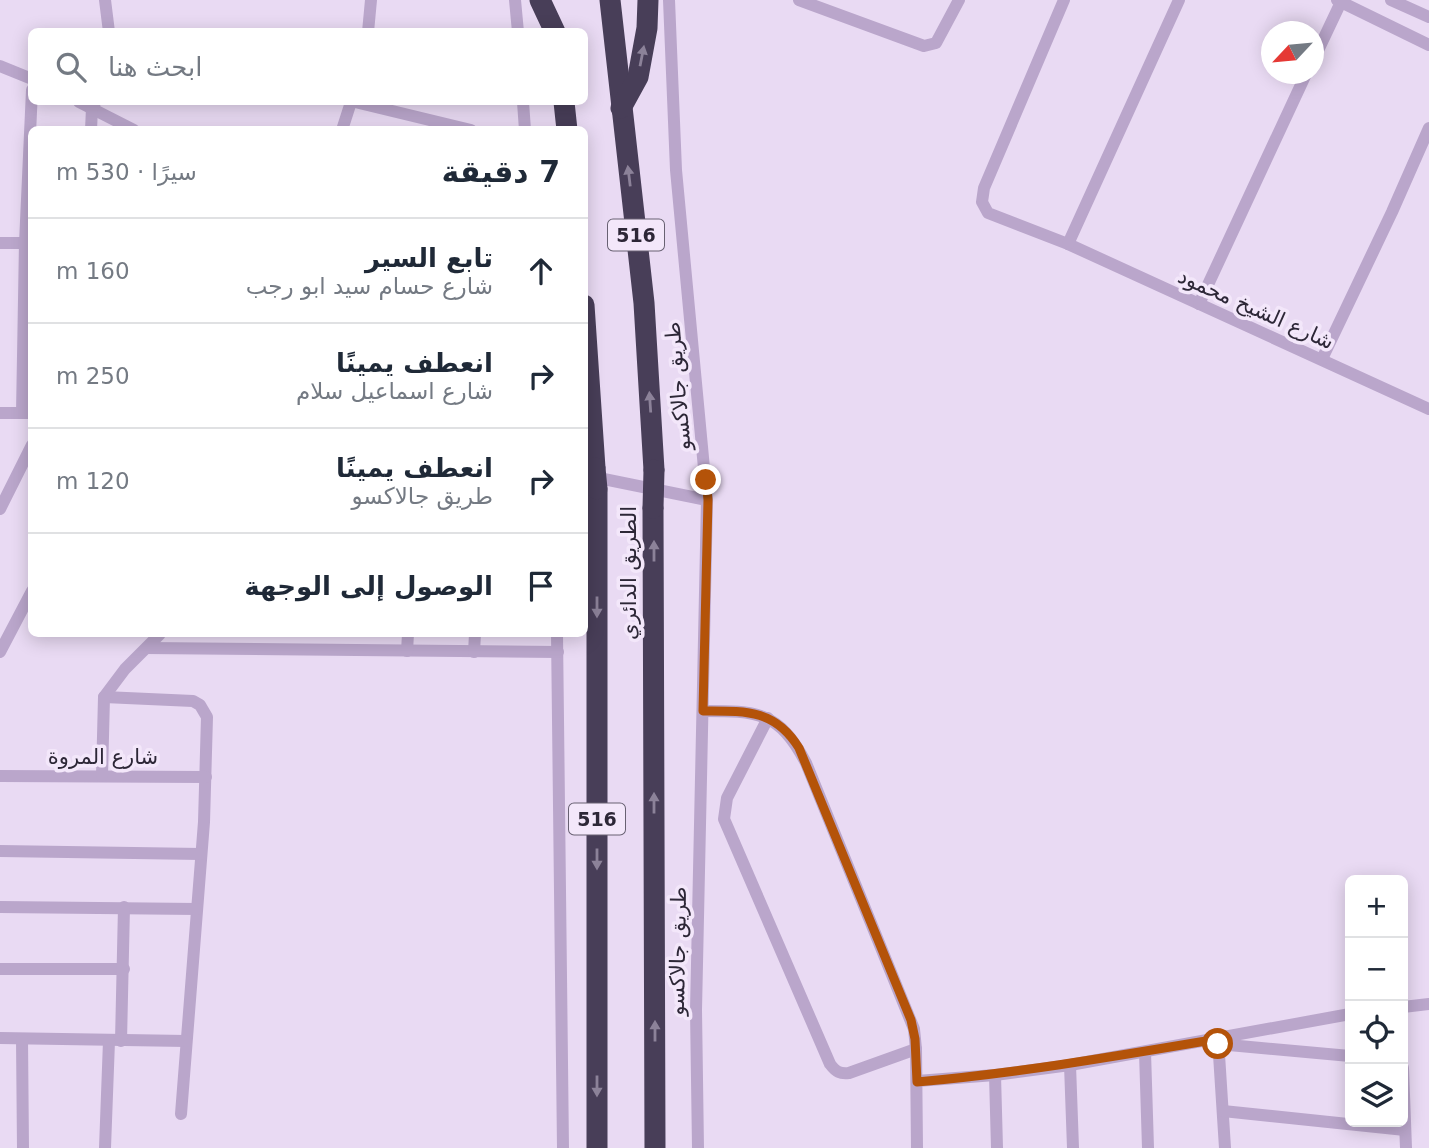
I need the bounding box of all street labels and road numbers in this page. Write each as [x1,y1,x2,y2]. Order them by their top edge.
road number: 516 [608,219,664,250]
street label: شارع الشيخ محمود [1174,264,1338,354]
street label: طريق جالاكسو [660,321,696,452]
street label: الطريق الدائري [617,506,641,640]
street label: شارع المروة [48,745,158,769]
road number: 516 [569,804,625,834]
street label: طريق جالاكسو [665,886,691,1017]

